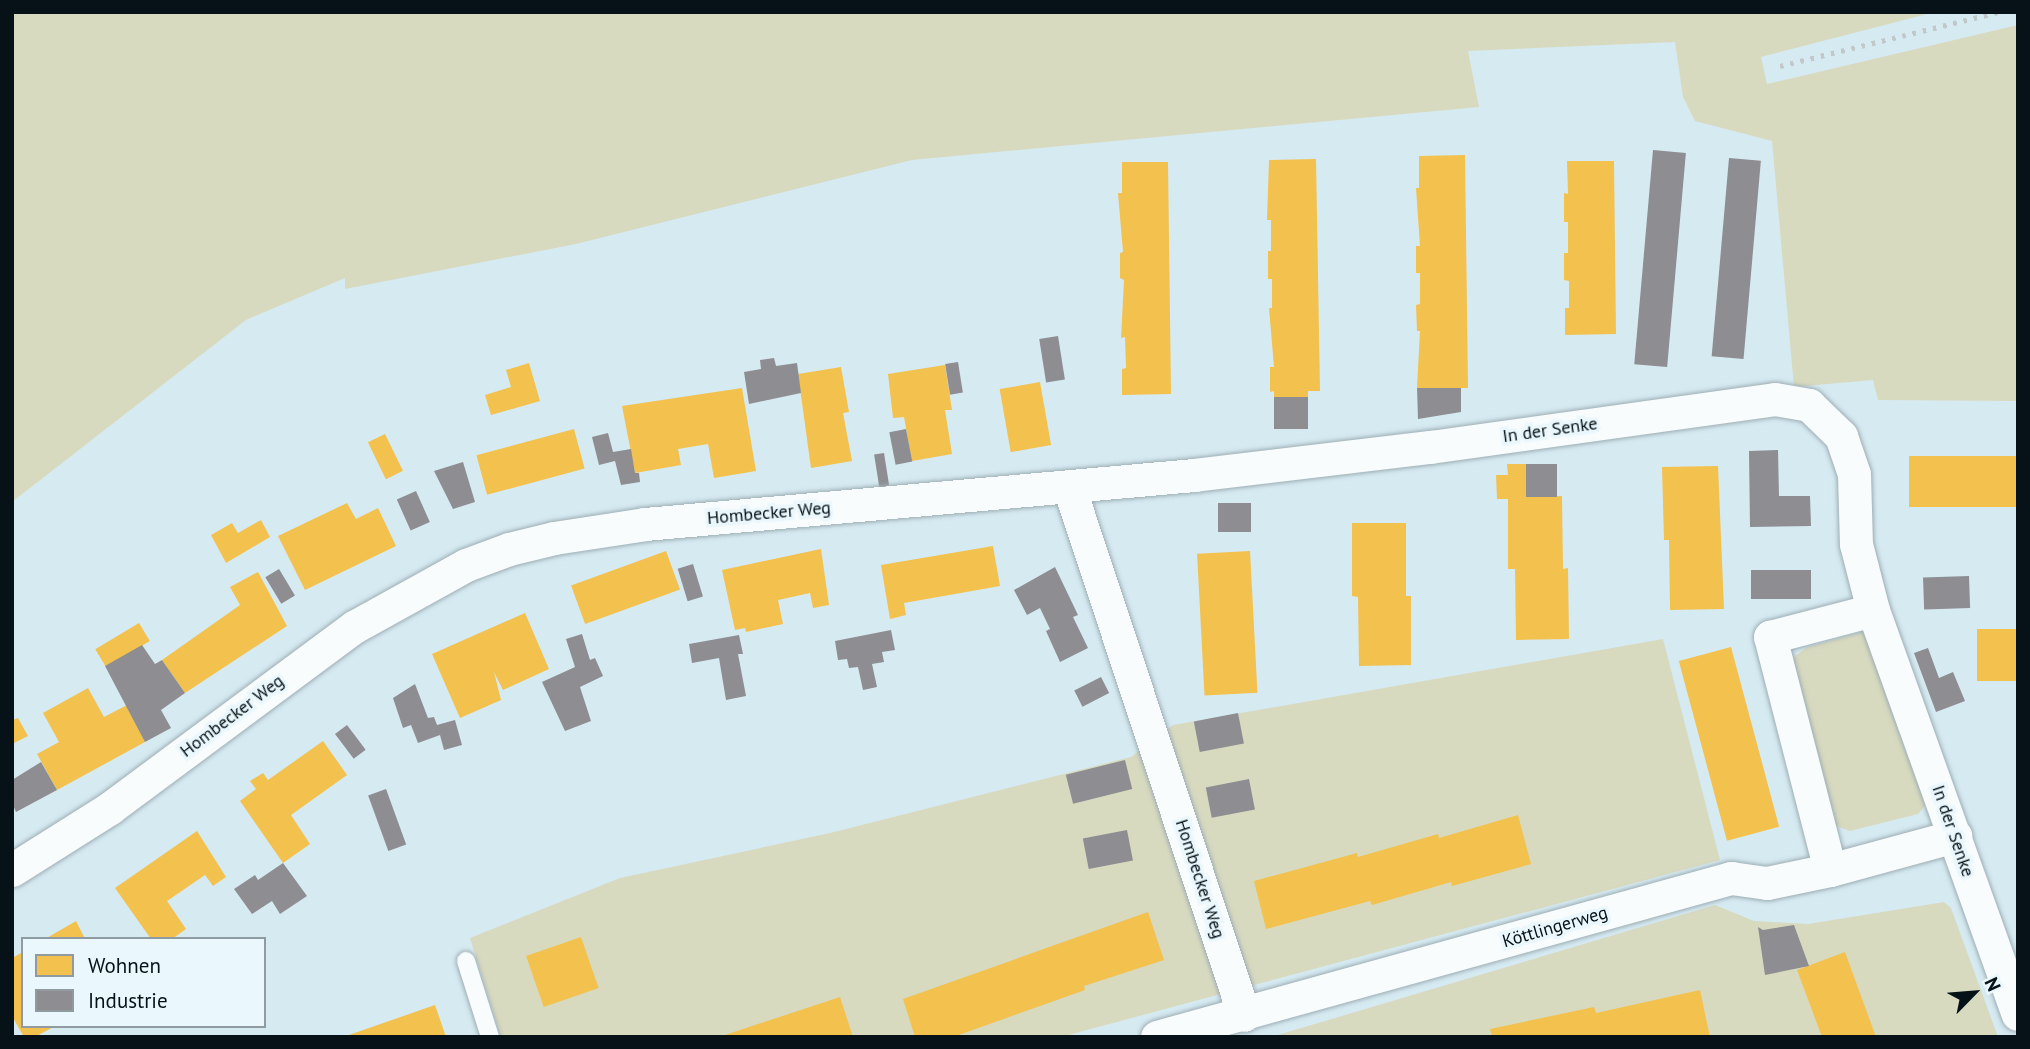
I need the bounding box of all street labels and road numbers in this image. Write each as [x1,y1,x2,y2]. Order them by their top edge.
street label: In der Senke [1501,413,1599,447]
street label: Hombecker Weg [706,497,832,529]
street label: Hombecker Weg [176,670,288,762]
street label: In der Senke [1927,782,1979,880]
street label: Hombecker Weg [1171,817,1229,941]
street label: Köttlingerweg [1500,902,1610,952]

